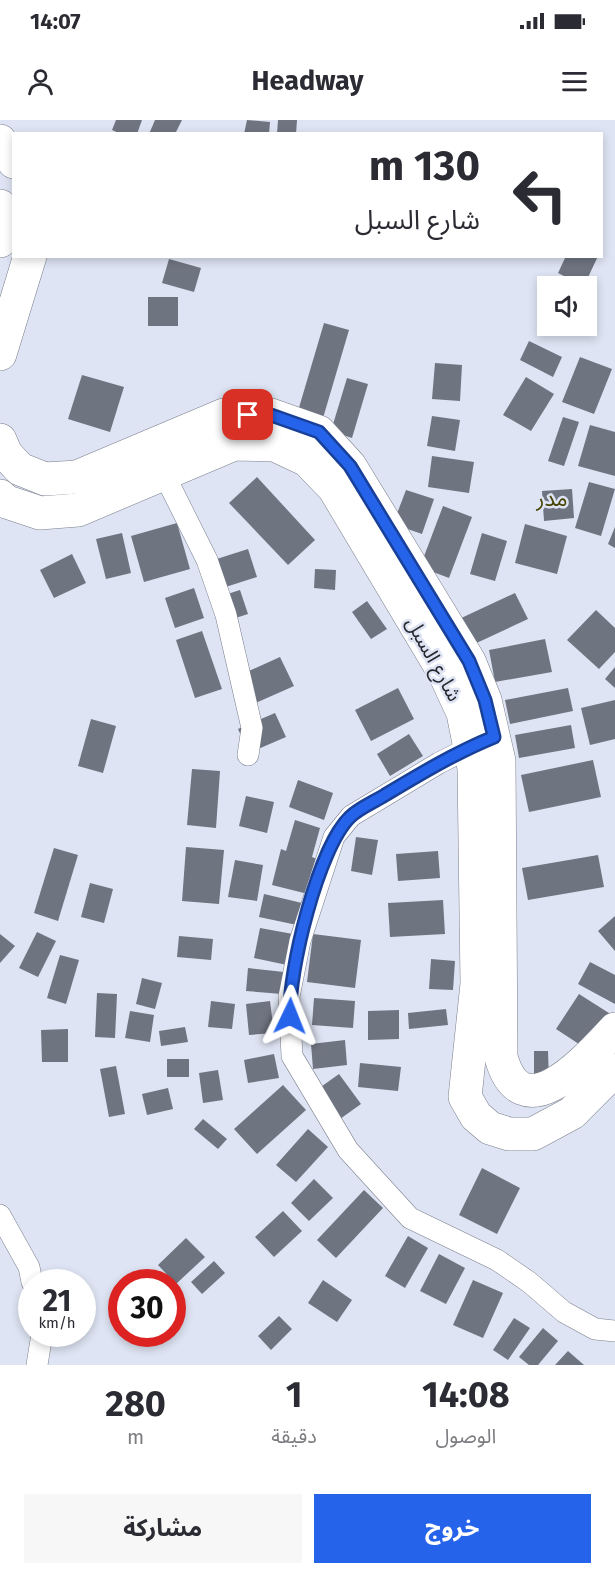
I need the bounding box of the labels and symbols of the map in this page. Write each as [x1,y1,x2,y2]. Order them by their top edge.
pin [222,389,273,440]
district label: مدر [535,485,568,512]
street label: شارع السبل [398,613,467,707]
position arrow [258,984,322,1048]
speed limit sign: 30 [108,1269,186,1347]

